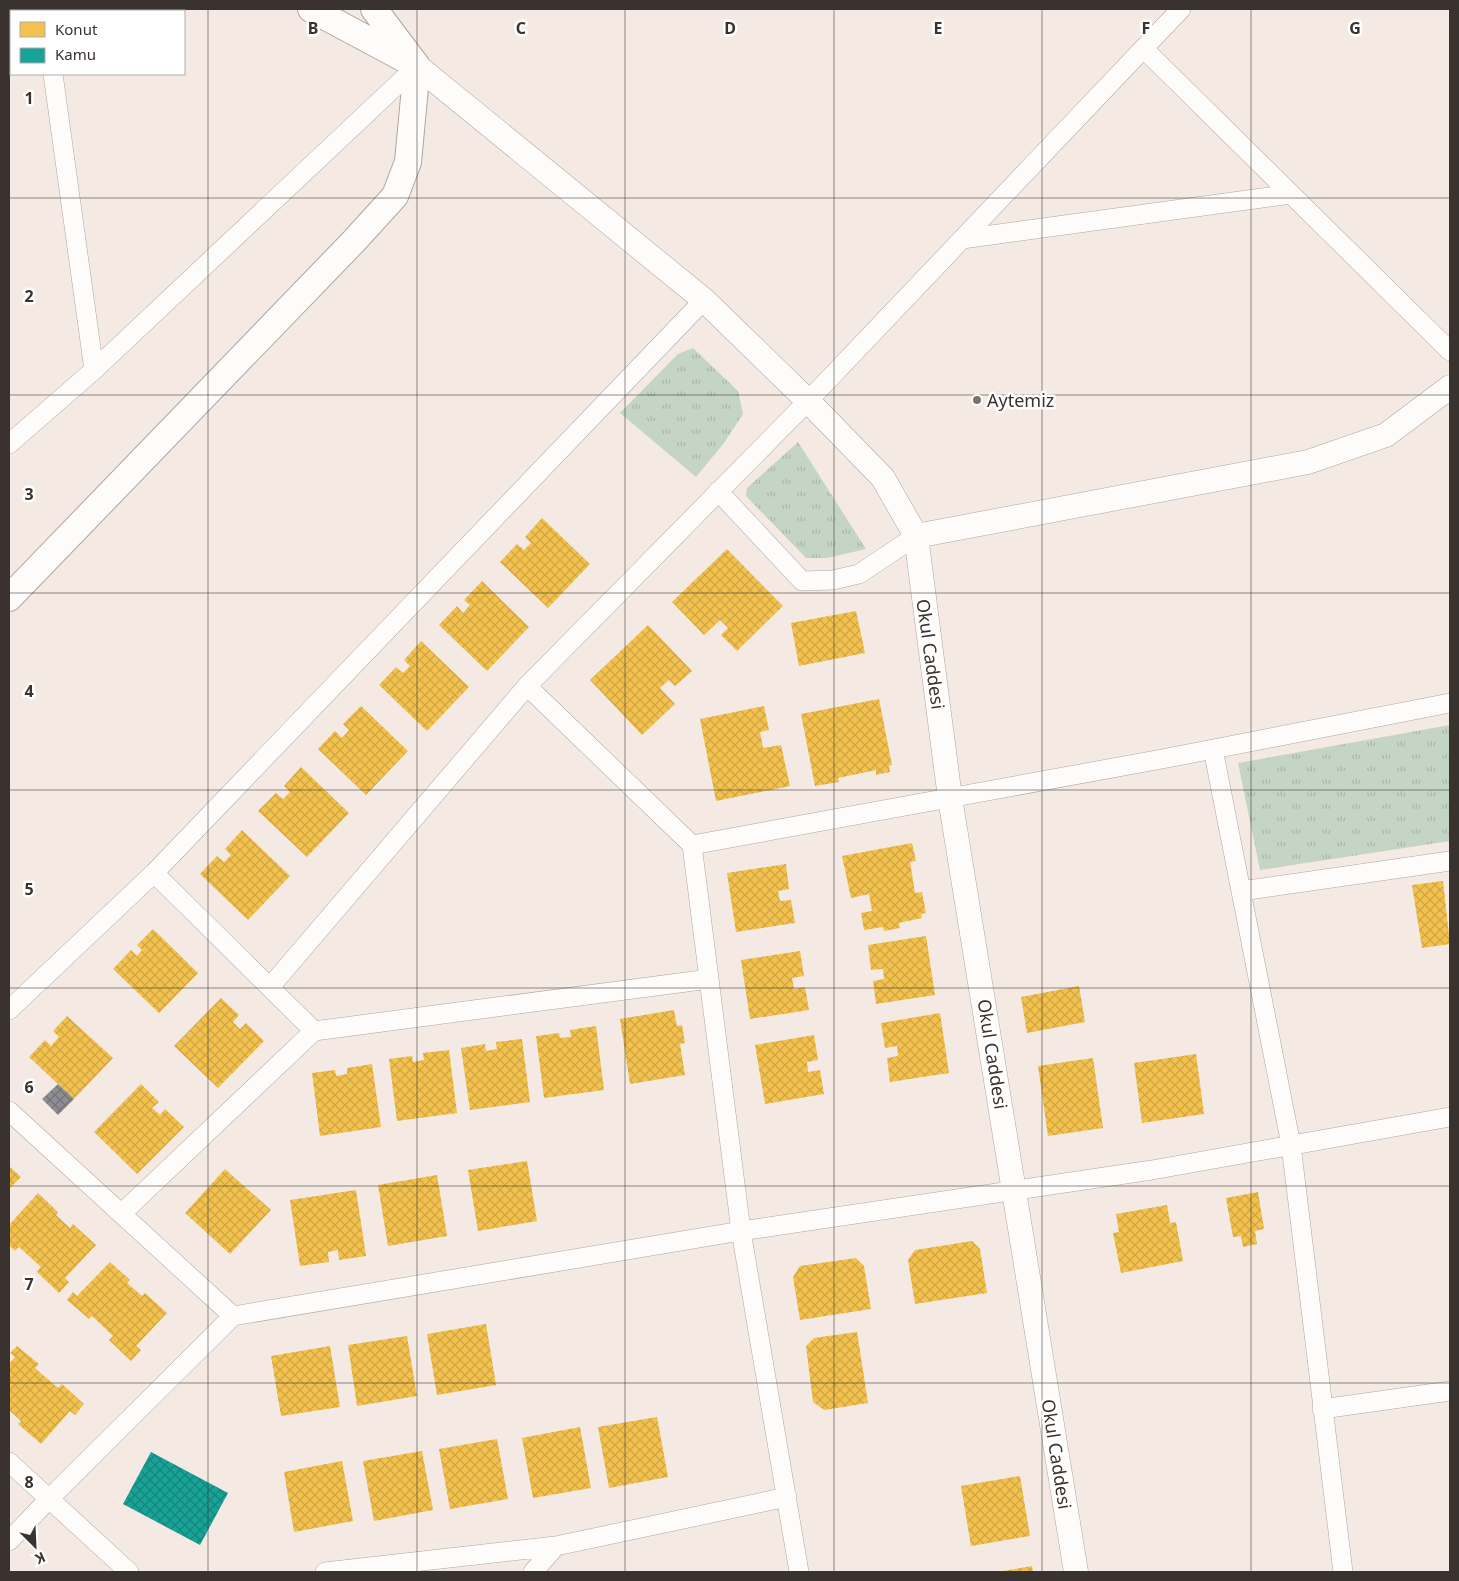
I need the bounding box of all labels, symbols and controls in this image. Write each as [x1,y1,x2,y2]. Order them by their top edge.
legend [10,10,185,75]
text: B [308,17,318,39]
text: C [516,17,526,39]
text: D [724,17,736,39]
text: E [934,17,943,39]
text: F [1142,17,1150,39]
text: G [1349,17,1361,39]
text: Konut [55,19,98,39]
text: Kamu [55,44,96,64]
text: 1 [24,87,34,109]
text: 2 [24,285,34,307]
place label: Aytemiz [987,388,1054,412]
marker: Aytemiz [971,394,983,406]
text: 3 [24,483,34,505]
street label: Okul Caddesi [911,597,951,711]
text: 4 [24,680,34,702]
text: 5 [24,878,34,900]
street label: Okul Caddesi [972,997,1014,1111]
text: 6 [24,1076,34,1098]
text: 7 [24,1273,34,1295]
street label: Okul Caddesi [1036,1397,1078,1511]
text: 8 [24,1471,34,1493]
north arrow [10,1521,60,1571]
text: K [32,1548,49,1569]

